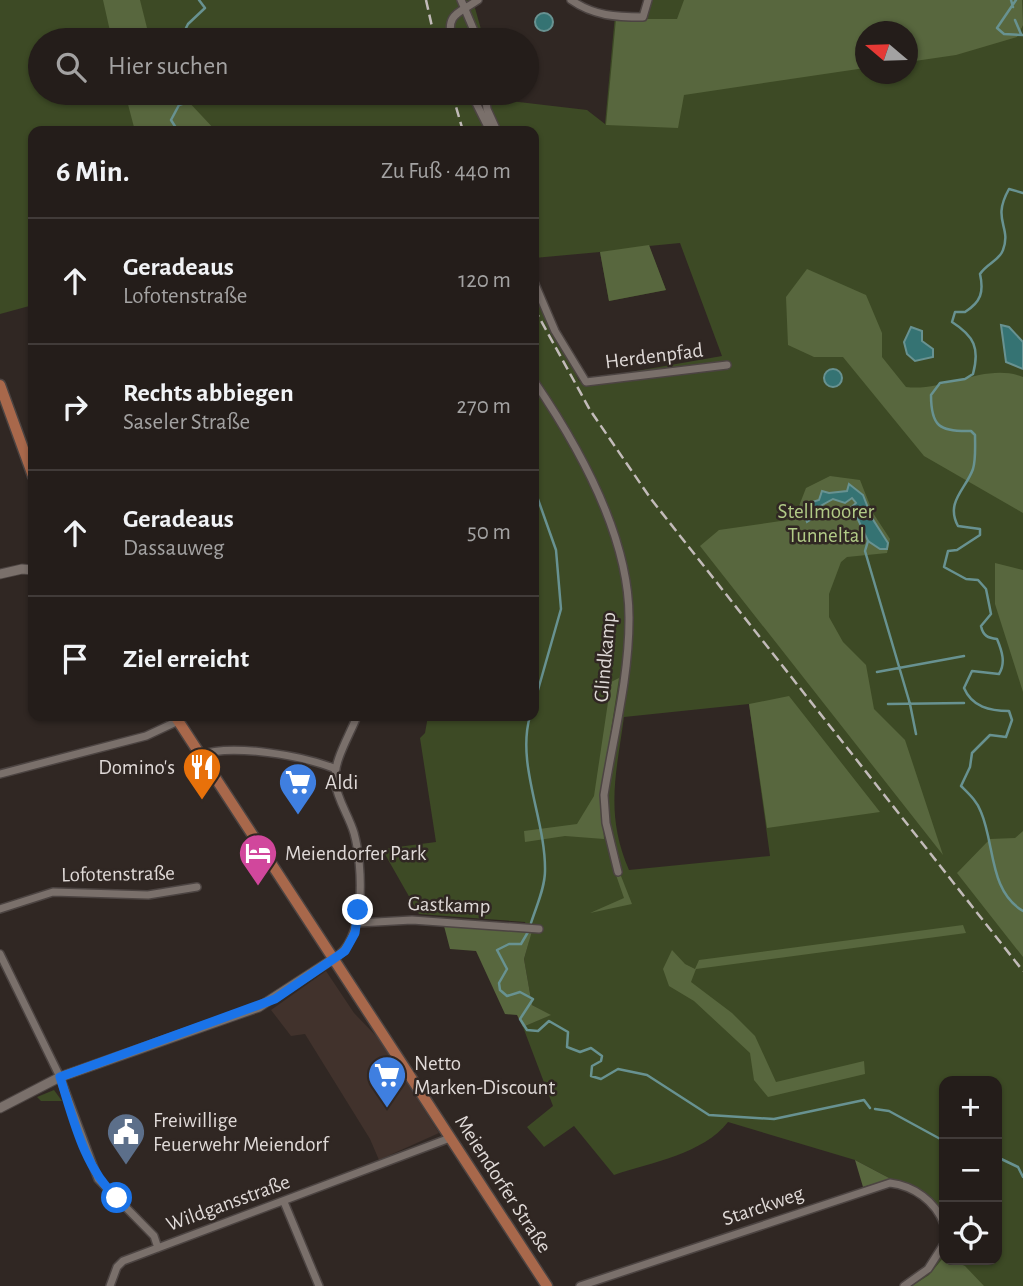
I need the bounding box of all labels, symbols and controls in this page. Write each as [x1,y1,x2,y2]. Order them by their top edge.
north arrow [855,21,918,84]
search box [28,28,539,105]
icon: search [52,48,90,86]
text: Hier suchen [108,53,229,79]
text: 6 Min. [56,157,130,187]
text: Zu Fuß · 440 m [381,160,511,183]
text: Geradeaus [123,254,234,280]
icon: ahead [56,262,94,300]
text: 120 m [458,269,511,292]
text: Lofotenstraße [123,285,247,308]
street label: Herdenpfad [604,340,704,372]
text: Rechts abbiegen [123,380,294,406]
icon: right [56,388,94,426]
text: 270 m [457,395,511,418]
text: Saseler Straße [123,411,250,434]
park label: Stellmoorer Tunneltal [778,501,875,546]
text: Geradeaus [123,506,234,532]
icon: ahead [56,514,94,552]
text: 50 m [467,521,511,544]
text: Dassauweg [123,537,224,560]
street label: Glindkamp [591,611,619,703]
icon: arrive [56,640,94,678]
text: Ziel erreicht [123,646,249,672]
restaurant icon: Domino's [181,746,223,801]
place label: Domino's [98,757,175,778]
supermarket icon: Aldi [277,761,319,816]
place label: Aldi [325,772,358,793]
hotel icon: Meiendorfer Park [237,832,279,887]
place label: Meiendorfer Park [285,843,427,864]
street label: Lofotenstraße [61,863,175,885]
street label: Gastkamp [407,893,491,917]
route end [342,894,373,925]
place label: Netto Marken-Discount [414,1053,555,1098]
supermarket icon: Netto Marken-Discount [366,1054,408,1109]
map controls [939,1076,1002,1265]
button: + [939,1076,1002,1139]
place label: Freiwillige Feuerwehr Meiendorf [153,1110,330,1155]
public building icon: Freiwillige Feuerwehr Meiendorf [105,1111,147,1166]
street label: Meiendorfer Straße [451,1111,555,1257]
button: − [939,1139,1002,1202]
street label: Wildgansstraße [163,1171,293,1235]
route start [101,1182,132,1213]
street label: Starckweg [720,1182,807,1230]
button: locate [939,1202,1002,1265]

